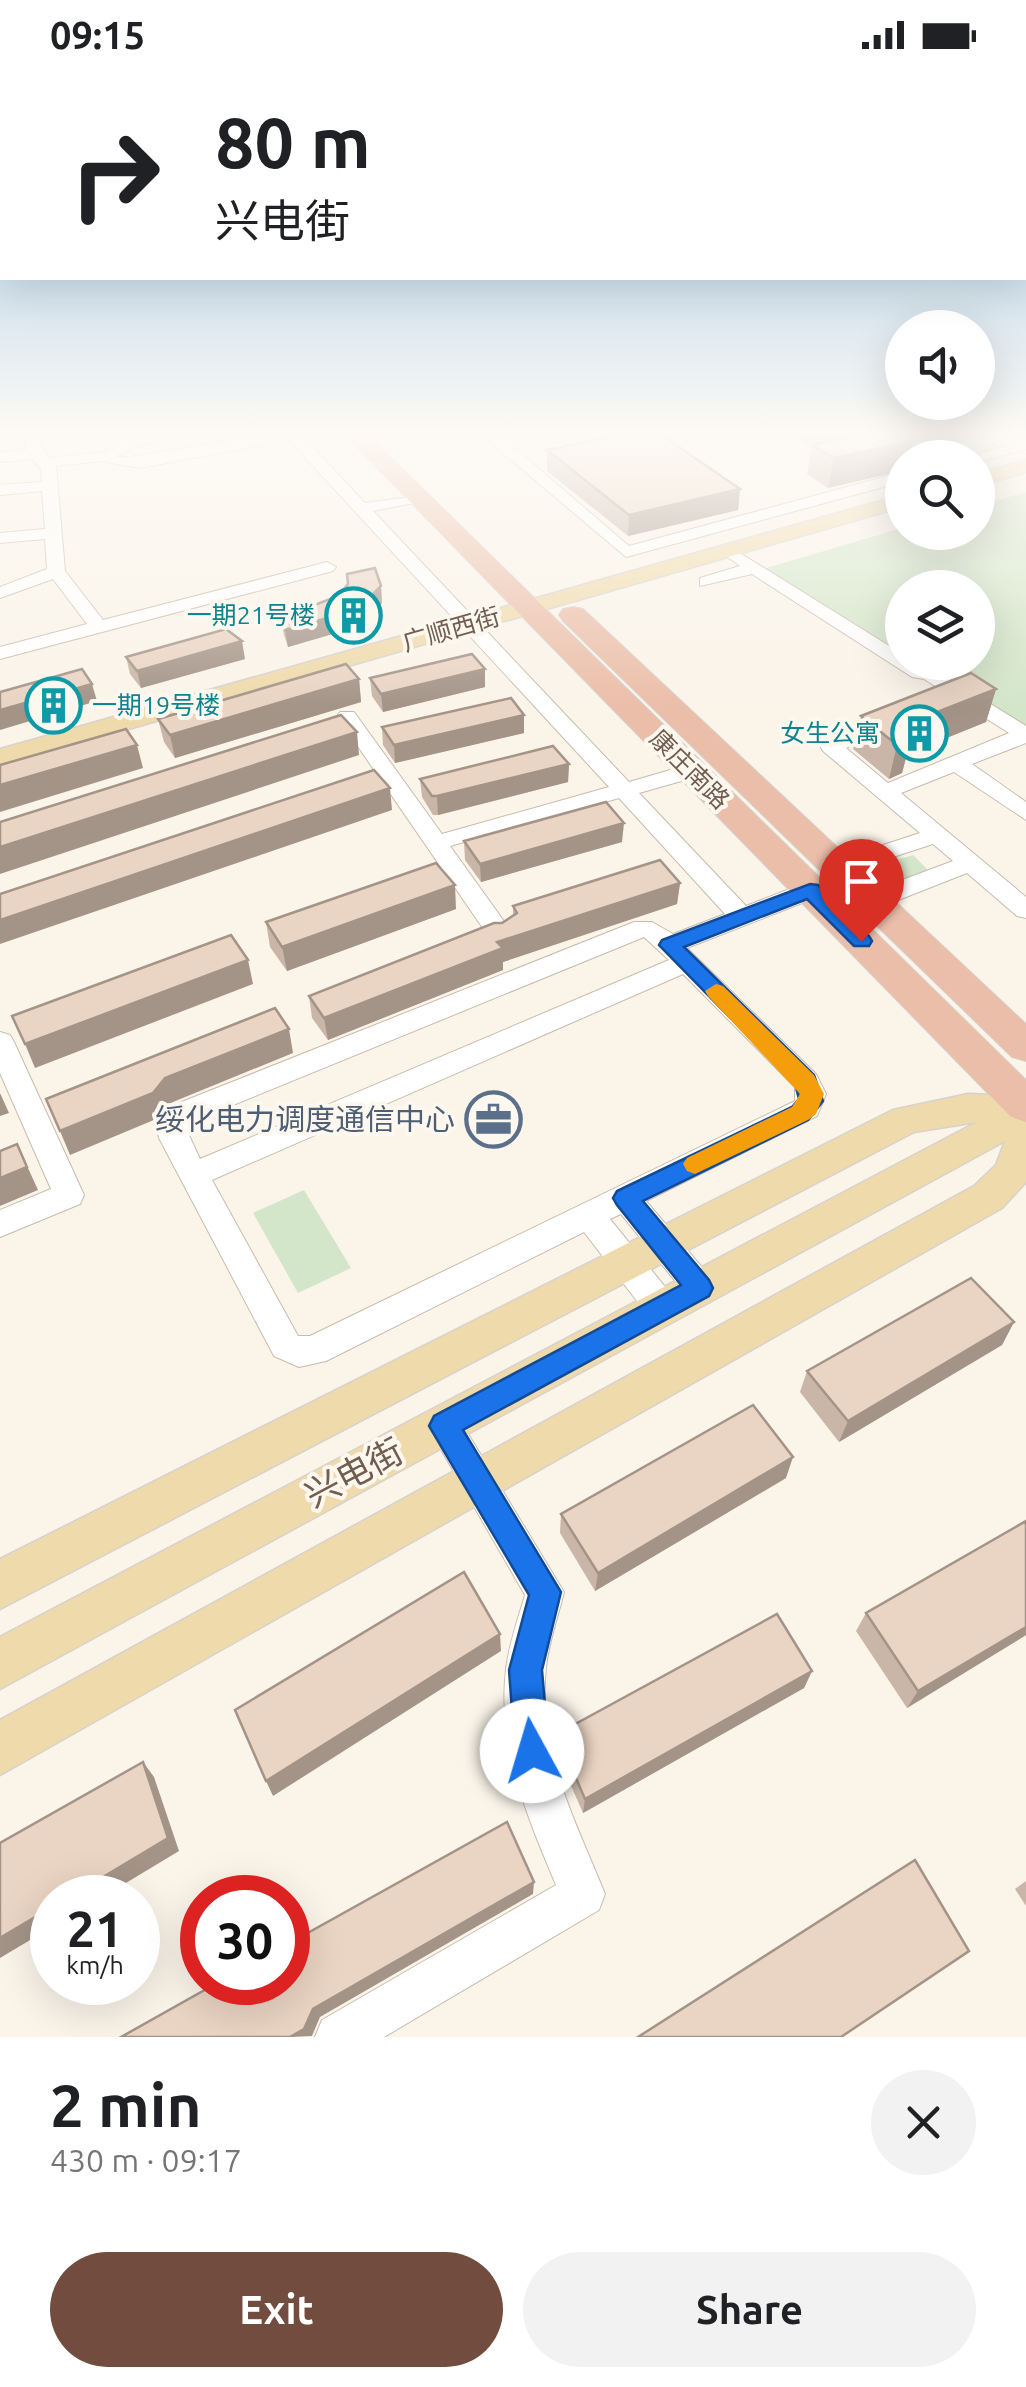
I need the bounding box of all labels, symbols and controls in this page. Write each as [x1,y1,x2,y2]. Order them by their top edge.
text: 09:15 [50,14,145,56]
text: 80 m [215,103,371,181]
icon: right [50,110,180,240]
text: 兴电街 [215,195,350,246]
map controls [885,310,995,680]
button: sound [885,310,995,420]
button: search [885,440,995,550]
button: layers [885,570,995,680]
building icon: 一期21号楼 [324,585,384,645]
place label: 一期21号楼 [187,601,315,629]
street label: 广顺西街 [399,602,503,656]
building icon: 一期19号楼 [23,675,83,735]
place label: 一期19号楼 [92,691,220,719]
building icon: 女生公寓 [889,703,949,763]
place label: 女生公寓 [780,719,880,747]
street label: 康庄南路 [645,724,735,814]
pin [819,839,904,942]
icon: arrive [834,854,889,909]
office icon: 绥化电力调度通信中心 [464,1090,524,1150]
place label: 绥化电力调度通信中心 [155,1102,455,1136]
street label: 兴电街 [298,1430,409,1514]
position arrow [480,1699,584,1803]
speed limit sign: 30 [180,1875,310,2005]
text: 21 [67,1900,123,1956]
text: km/h [66,1951,124,1979]
button: close [871,2070,976,2175]
text: 2 min [50,2071,202,2138]
text: 430 m · 09:17 [50,2142,242,2178]
button: Exit [50,2252,503,2367]
button: Share [523,2252,976,2367]

